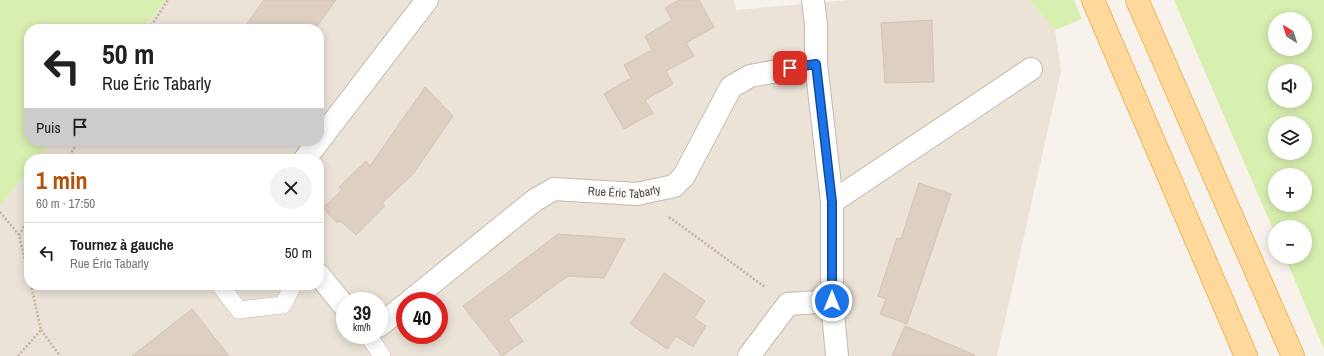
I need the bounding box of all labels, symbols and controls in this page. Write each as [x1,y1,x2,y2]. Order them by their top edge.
north arrow [1268,12,1312,56]
map controls [1268,12,1312,264]
text: 50 m [102,35,154,73]
icon: left [36,40,88,92]
pin [773,51,807,85]
icon: arrive [779,57,801,79]
button: sound [1268,64,1312,108]
text: Rue Éric Tabarly [102,71,211,96]
icon: arrive [69,116,91,138]
button: layers [1268,116,1312,160]
text: Puis [36,117,61,138]
text: 1 min [36,164,87,196]
button: close [270,167,312,209]
button: + [1268,168,1312,212]
street label: Rue Éric Tabarly [587,181,662,202]
text: 60 m · 17:50 [36,195,95,212]
button: − [1268,220,1312,264]
text: Tournez à gauche [70,234,174,255]
icon: left [36,242,58,264]
text: 50 m [285,242,312,263]
text: Rue Éric Tabarly [70,255,149,272]
position arrow [811,280,853,322]
speed limit sign: 40 [396,292,448,344]
text: 39 [353,299,371,326]
text: km/h [353,321,371,334]

